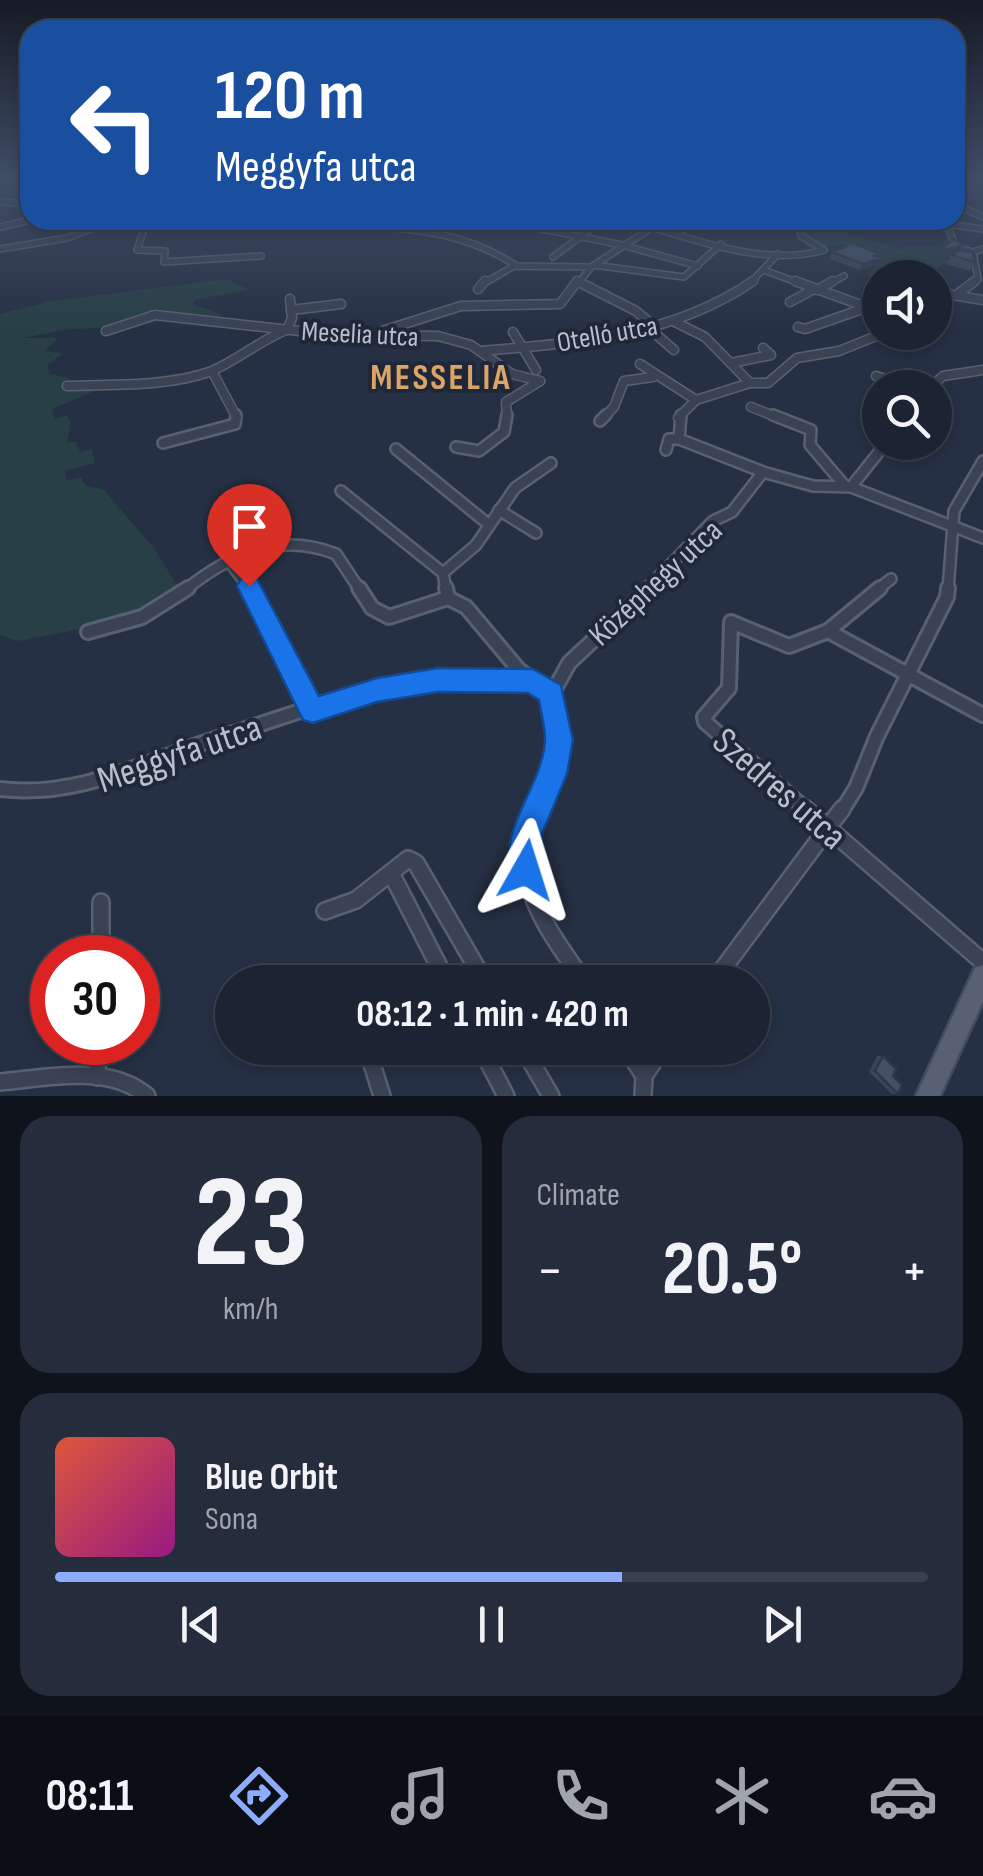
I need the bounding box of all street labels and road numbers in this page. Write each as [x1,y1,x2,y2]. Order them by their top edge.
street label: Otelló utca [554,309,660,360]
street label: Meselia utca [301,315,419,354]
street label: Középhegy utca [581,512,731,655]
street label: Meggyfa utca [92,705,267,803]
street label: Szedres utca [703,719,855,859]

